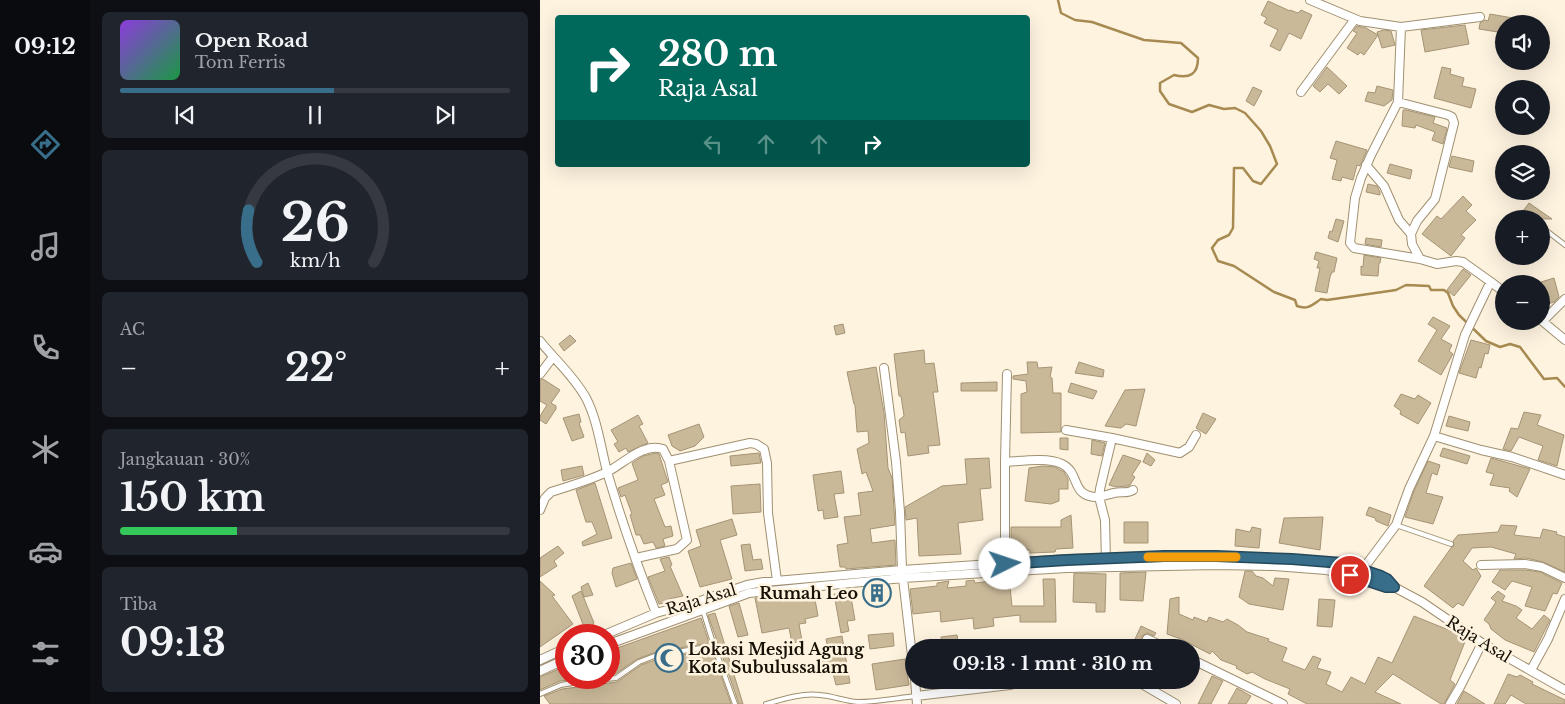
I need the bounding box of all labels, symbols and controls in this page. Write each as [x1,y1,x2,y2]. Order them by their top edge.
map controls [1495,15,1550,330]
button: sound [1495,15,1550,70]
text: Open Road [195,29,308,52]
text: 280 m [658,32,777,75]
text: 09:12 [14,33,76,60]
icon: right [575,35,640,100]
text: Tom Ferris [195,52,286,72]
text: Raja Asal [658,75,758,102]
button: search [1495,80,1550,135]
icon: previous [171,101,199,129]
icon: pause [301,101,329,129]
icon: next [431,101,459,129]
icon: directions [28,127,63,162]
icon: left [699,130,727,158]
icon: ahead [752,130,780,158]
icon: ahead [805,130,833,158]
icon: right [858,130,886,158]
button: layers [1495,145,1550,200]
text: 26 [281,191,349,255]
button: + [1495,210,1550,265]
icon: music [28,229,63,264]
text: km/h [290,250,340,272]
button: − [1495,275,1550,330]
text: AC [120,319,145,339]
icon: phone [28,330,63,365]
text: 22° [285,344,347,391]
text: − [120,351,138,386]
text: + [495,351,510,386]
icon: climate [28,432,63,467]
text: Jangkauan · 30% [120,449,250,469]
text: 150 km [120,474,265,521]
icon: car [28,534,63,569]
position arrow [978,537,1030,589]
pin [1329,554,1371,596]
icon: arrive [1336,561,1364,589]
building icon: Rumah Leo [862,578,892,608]
street label: Raja Asal [663,579,739,619]
place label: Rumah Leo [759,583,858,603]
text: Tiba [120,594,157,614]
street label: Raja Asal [1443,611,1515,667]
text: 09:13 [120,619,226,666]
speed limit sign: 30 [555,624,620,689]
icon: filters [28,636,63,671]
place label: Lokasi Mesjid Agung Kota Subulussalam [688,639,865,677]
mosque icon: Lokasi Mesjid Agung Kota Subulussalam [654,643,684,673]
text: 09:13 · 1 mnt · 310 m [952,652,1153,675]

